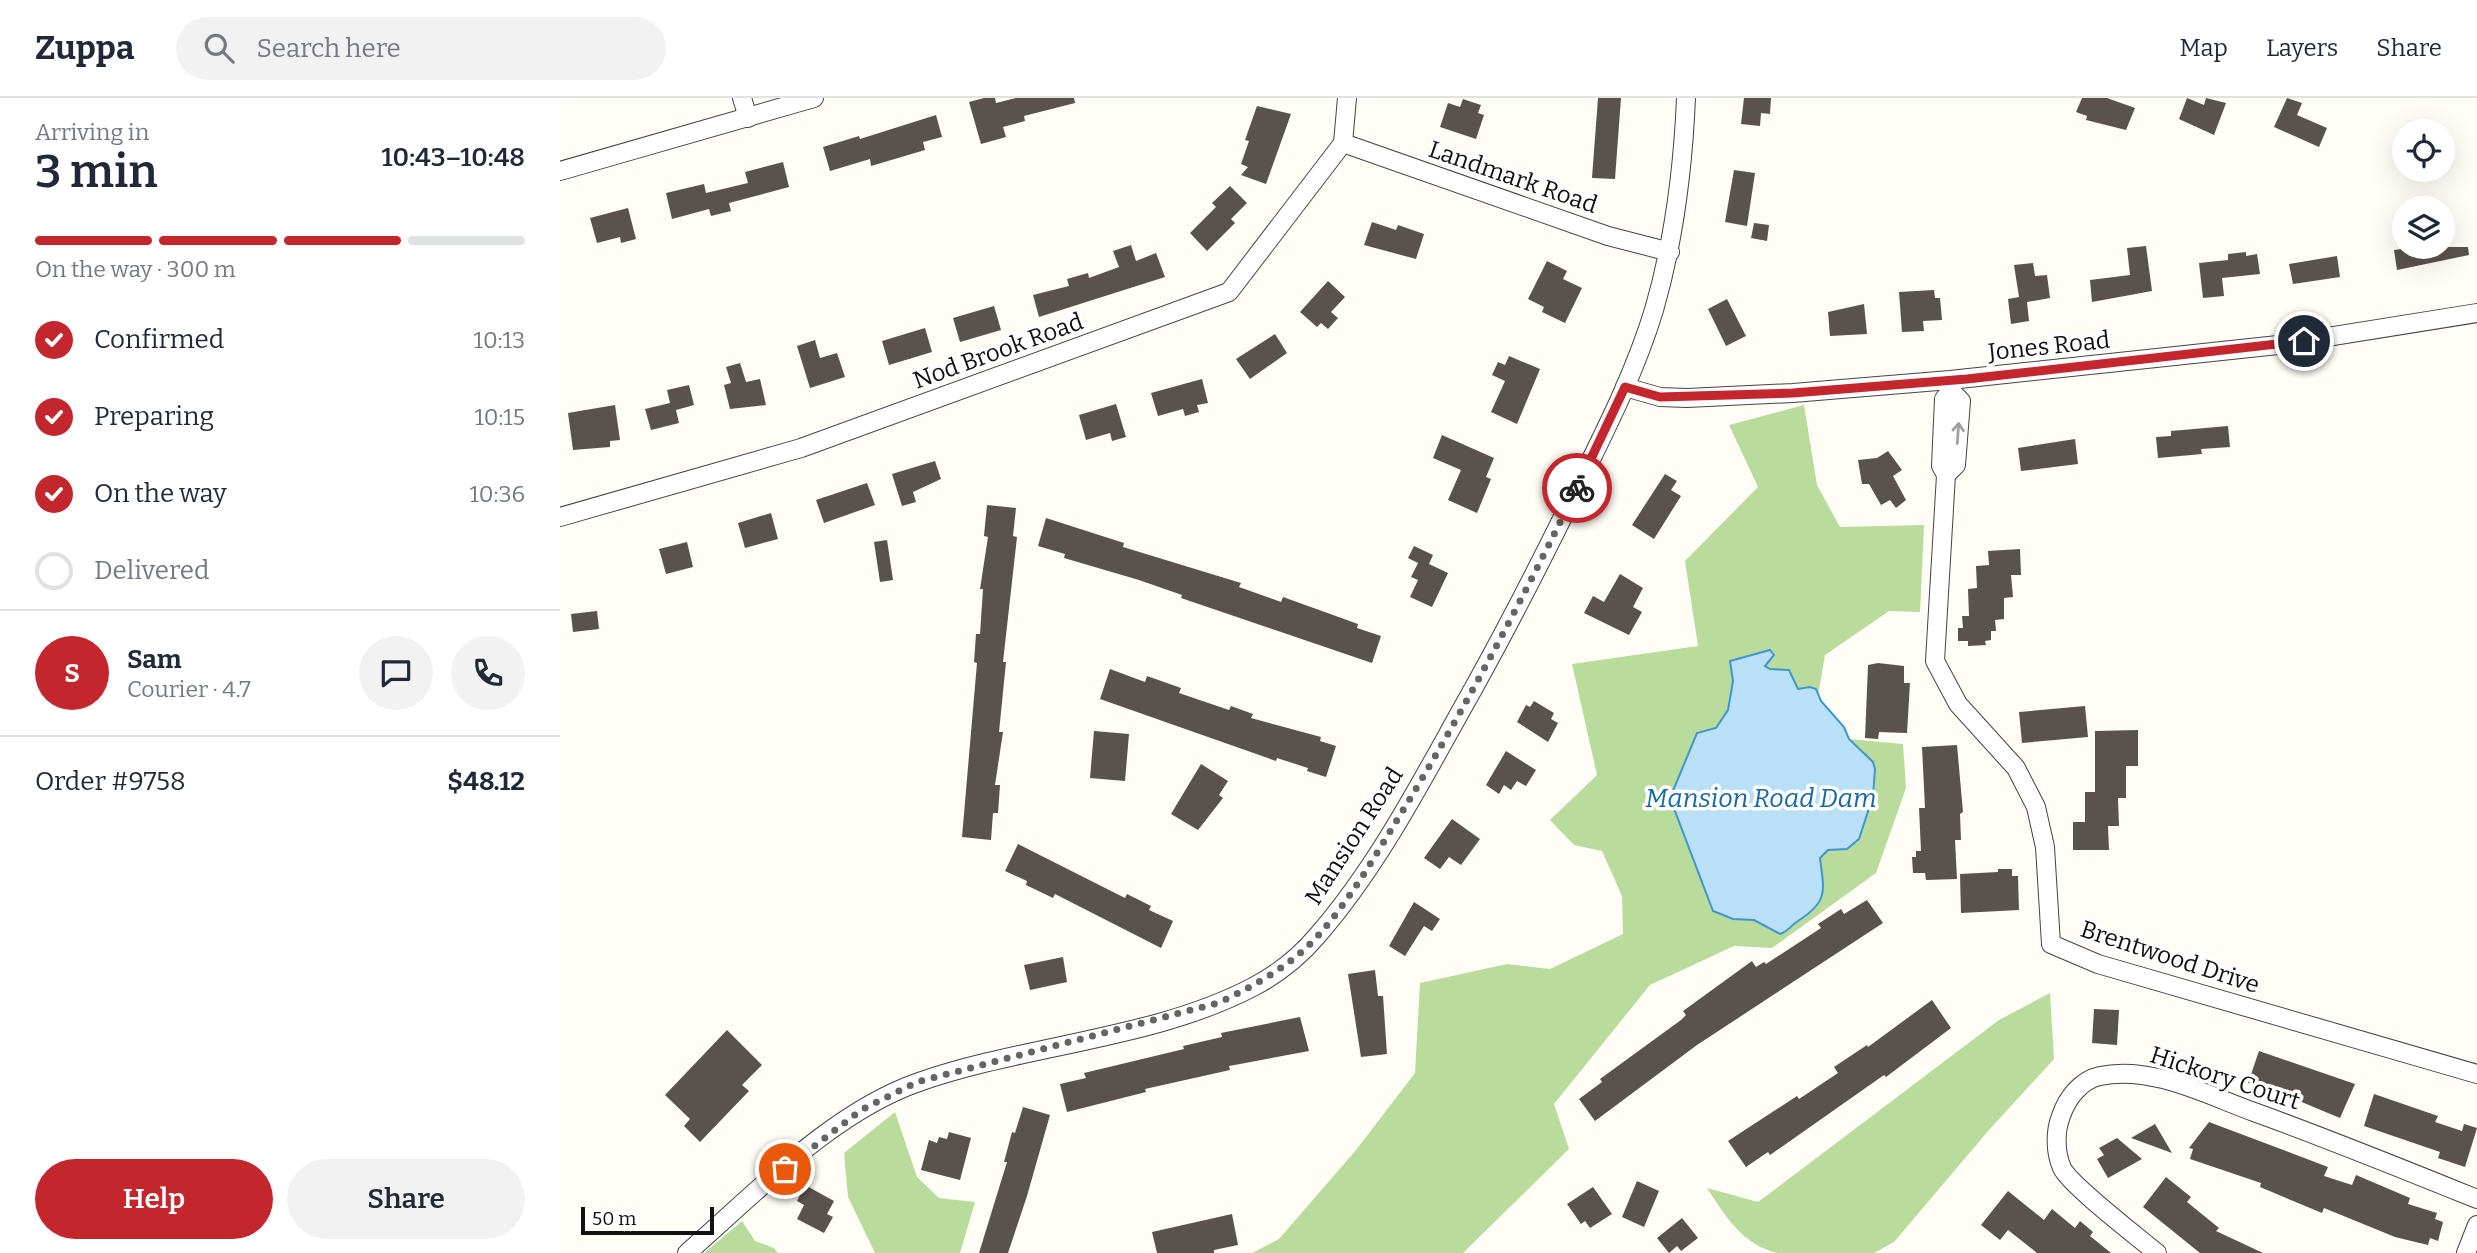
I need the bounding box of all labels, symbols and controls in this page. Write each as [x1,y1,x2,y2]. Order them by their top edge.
search box [176,17,666,80]
text: Zuppa [35,28,134,68]
icon: search [200,29,238,67]
text: Search here [256,33,401,64]
text: Map [2180,34,2228,62]
text: Layers [2266,34,2338,62]
text: Share [2376,34,2442,62]
text: Arriving in [35,118,149,146]
map controls [2392,119,2455,259]
button: locate [2392,119,2455,182]
street label: Landmark Road [1425,135,1601,219]
text: 10:43–10:48 [382,142,525,173]
text: 3 min [35,144,158,199]
button: layers [2392,196,2455,259]
text: On the way · 300 m [35,255,236,283]
street label: Nod Brook Road [909,307,1087,395]
pin [2274,311,2334,371]
icon: check [35,321,73,359]
icon: home [2285,322,2323,360]
text: Confirmed [94,324,224,355]
text: 10:13 [474,326,525,354]
street label: Jones Road [1986,326,2111,366]
icon: check [35,398,73,436]
text: Preparing [94,401,214,432]
text: 10:15 [474,403,525,431]
one-way arrow [1952,422,1965,445]
courier [1542,453,1612,523]
icon: bike [1558,469,1596,507]
icon: check [35,475,73,513]
text: On the way [94,478,227,509]
text: 10:36 [469,480,525,508]
text: Delivered [94,555,209,586]
button: chat [359,636,433,710]
button: phone [451,636,525,710]
text: Sam [127,644,182,675]
text: S [64,658,80,689]
text: Courier · 4.7 [127,675,251,703]
street label: Mansion Road [1299,762,1409,910]
text: Order #9758 [35,766,186,797]
text: $48.12 [447,766,525,797]
water label: Mansion Road Dam [1645,783,1877,814]
street label: Brentwood Drive [2077,915,2263,999]
street label: Hickory Court [2147,1041,2304,1116]
pin [755,1139,815,1199]
icon: bag [766,1150,804,1188]
button: Help [35,1159,273,1239]
button: Share [287,1159,525,1239]
scale bar [581,1204,714,1236]
text: 50 m [592,1207,636,1230]

